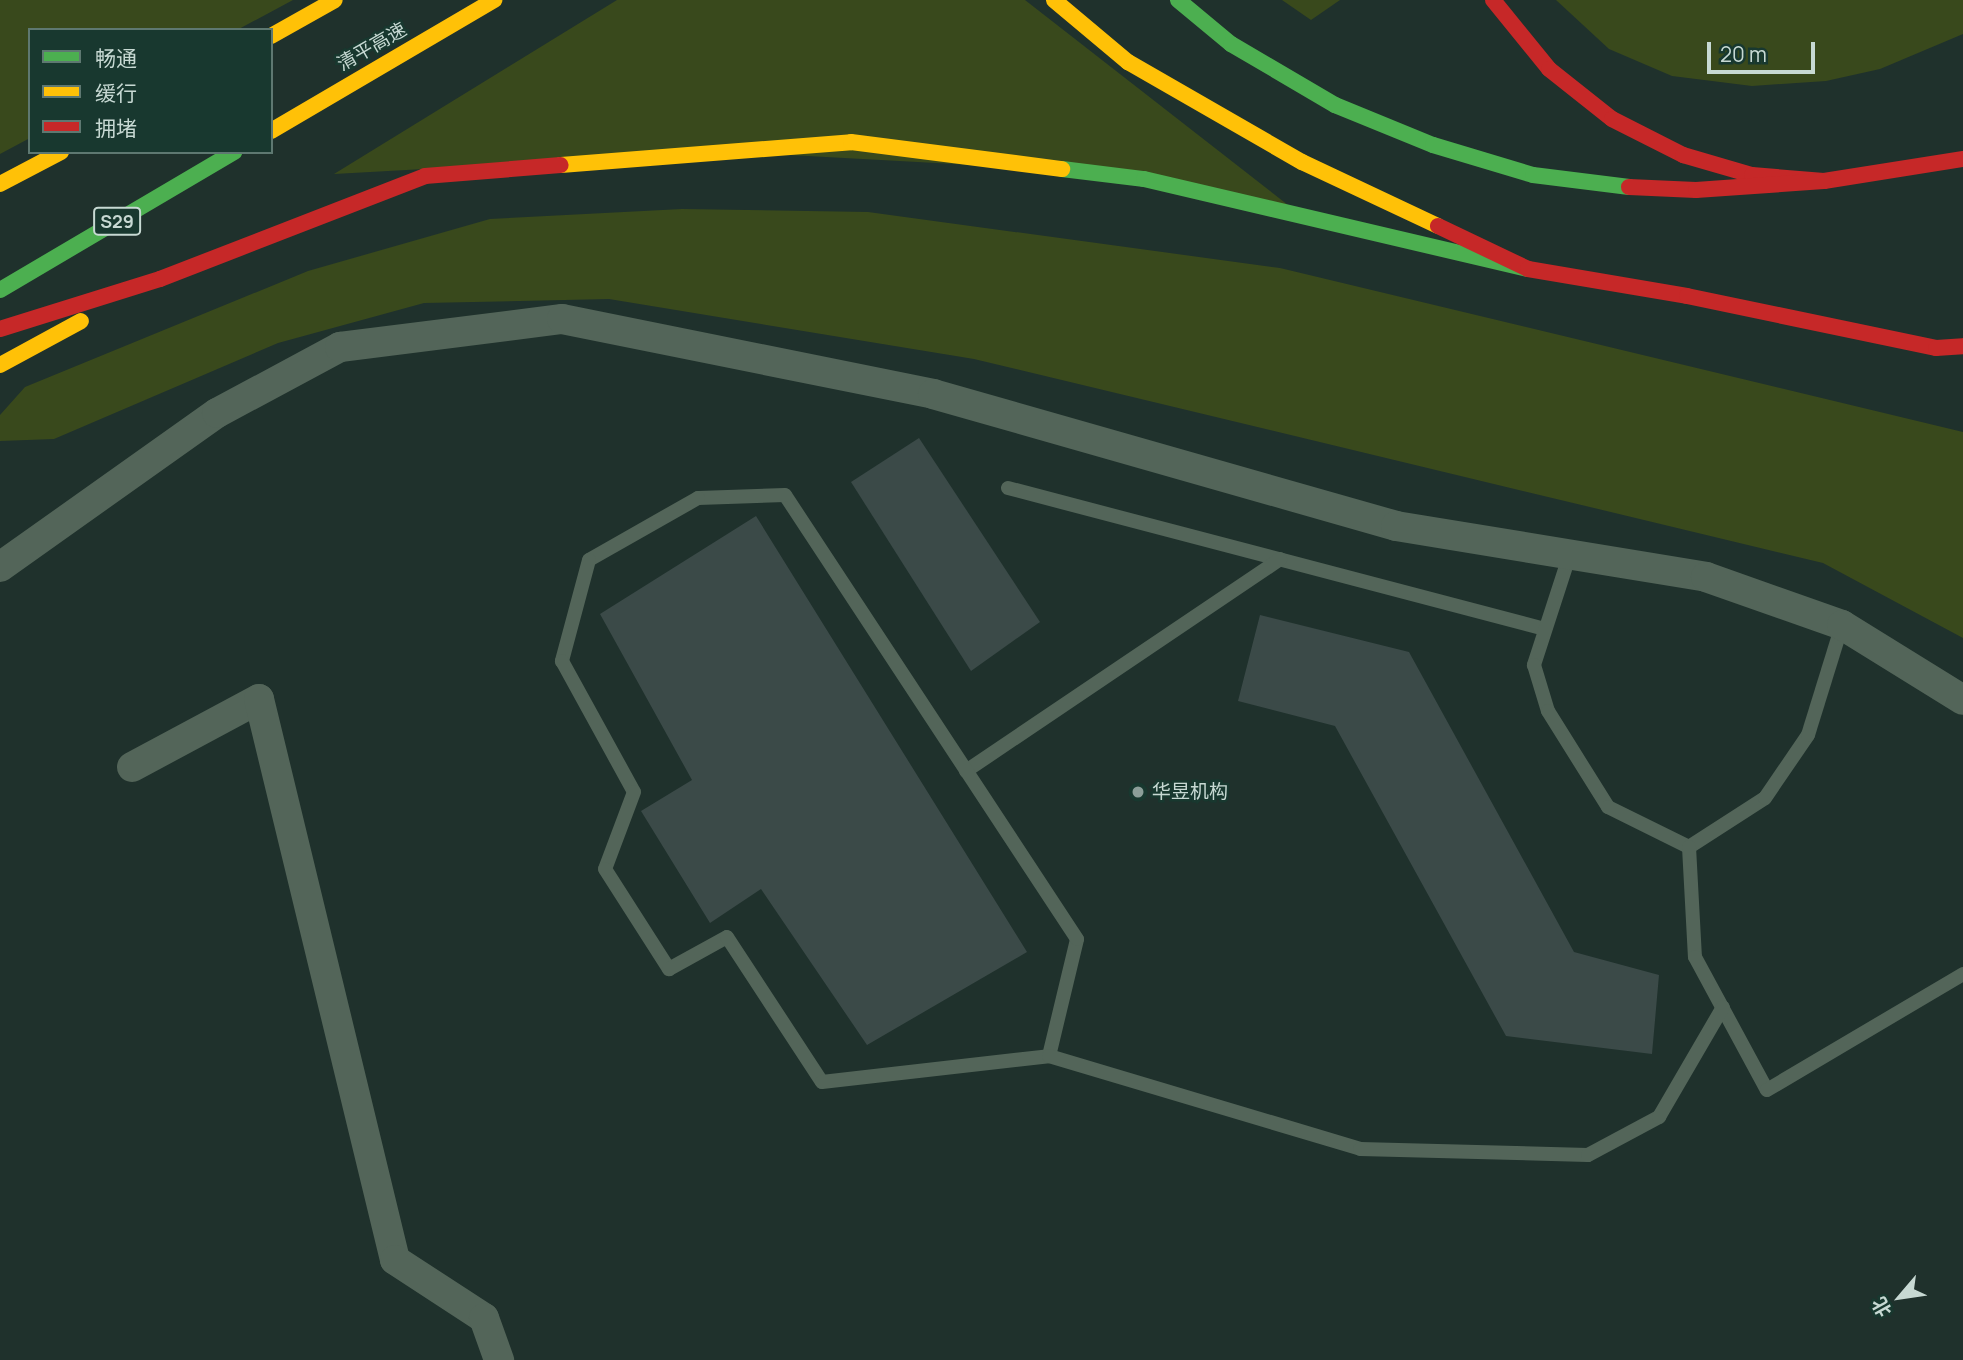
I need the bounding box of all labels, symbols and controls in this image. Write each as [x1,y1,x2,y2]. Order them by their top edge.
street label: 清平高速 [333,18,411,76]
legend [28,28,273,154]
scale bar [1711,28,1820,72]
text: 20 m [1720,40,1767,68]
text: 畅通 [95,44,137,72]
text: 缓行 [95,79,137,107]
text: 拥堵 [95,114,137,142]
road number: S29 [92,206,142,236]
place label: 华昱机构 [1152,781,1228,803]
marker: 华昱机构 [1130,784,1146,800]
north arrow [1865,1262,1935,1332]
text: 北 [1866,1293,1898,1322]

